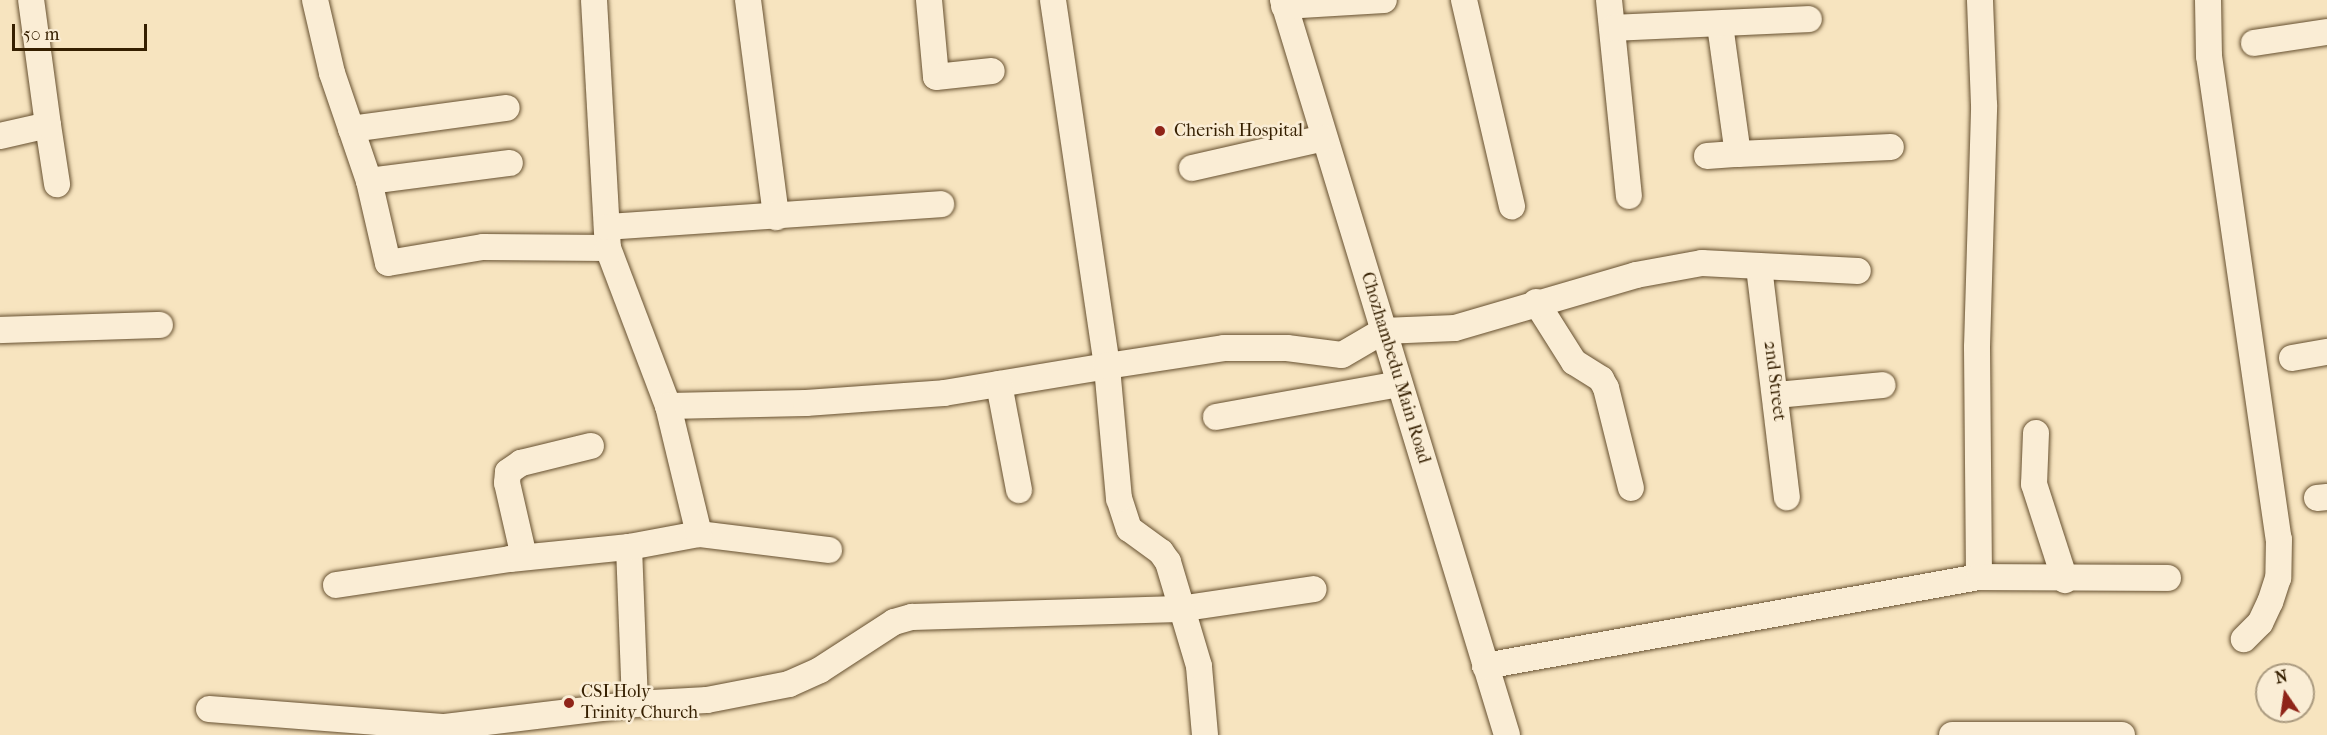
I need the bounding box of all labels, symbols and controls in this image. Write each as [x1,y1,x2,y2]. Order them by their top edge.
scale bar [15,12,150,50]
text: 50 m [23,24,59,45]
place label: Cherish Hospital [1174,120,1303,142]
marker: Cherish Hospital [1151,122,1169,140]
street label: Chozhambedu Main Road [1356,270,1434,466]
street label: 2nd Street [1758,340,1790,422]
north arrow [2255,663,2315,723]
text: N [2273,666,2289,688]
place label: CSI Holy Trinity Church [581,682,698,724]
marker: CSI Holy Trinity Church [562,696,576,710]

